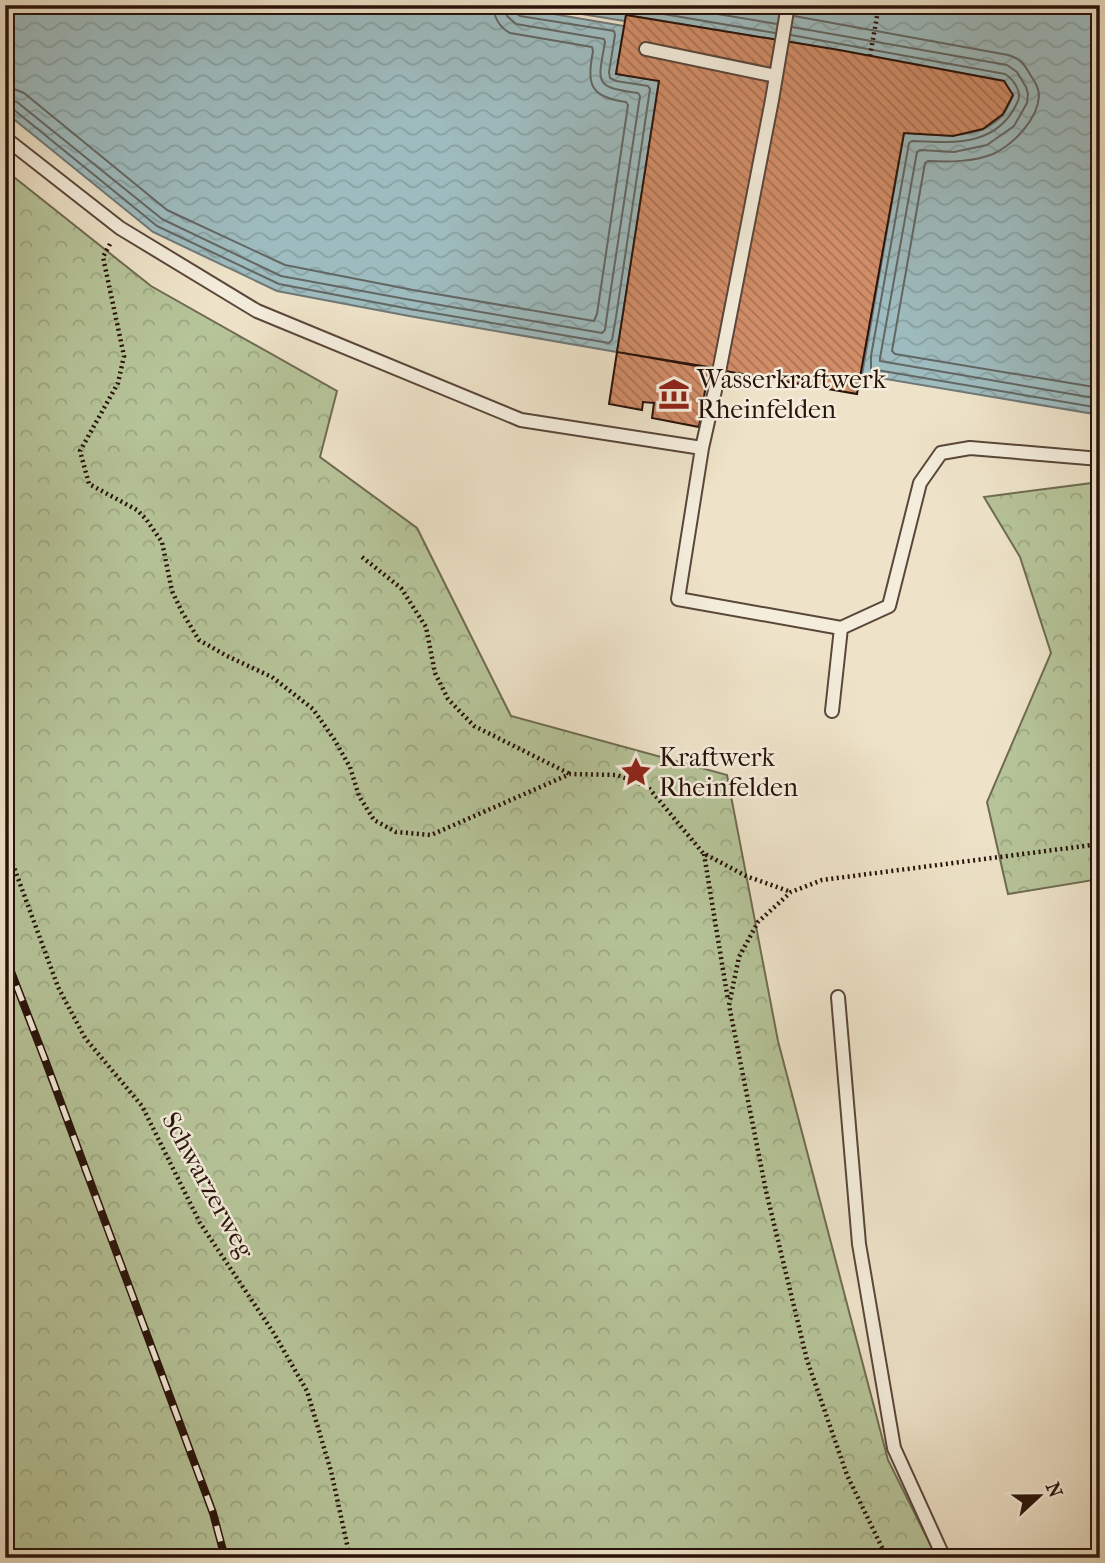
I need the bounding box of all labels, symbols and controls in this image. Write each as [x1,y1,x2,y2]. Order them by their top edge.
place label: Wasserkraftwerk Rheinfelden [696,364,887,425]
museum icon: Wasserkraftwerk Rheinfelden [657,377,691,411]
place label: Kraftwerk Rheinfelden [659,742,798,803]
place icon: Kraftwerk Rheinfelden [619,755,653,789]
street label: Schwarzerweg [155,1107,261,1264]
north arrow [1004,1462,1074,1532]
text: N [1041,1479,1067,1501]

